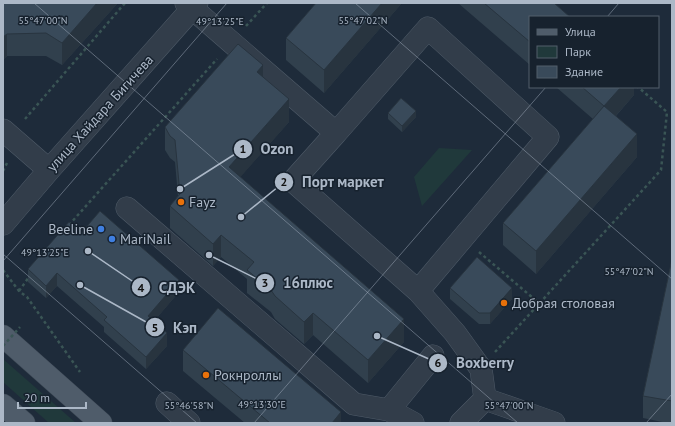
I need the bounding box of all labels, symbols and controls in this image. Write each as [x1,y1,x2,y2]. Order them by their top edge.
text: 55°47'00"N [18,14,68,27]
text: 55°47'02"N [338,14,388,27]
text: 49°13'25"E [196,15,244,28]
legend [529,16,659,88]
text: Улица [565,24,596,39]
text: Парк [565,44,591,59]
street label: улица Хайдара Бигичева [43,51,157,175]
text: Здание [565,64,603,79]
callout: Ozon [233,135,302,162]
text: Ozon [261,139,293,158]
text: 1 [240,141,246,156]
callout: Порт маркет [274,168,392,195]
text: Порт маркет [302,172,385,191]
text: 2 [281,174,287,189]
place label: Fayz [189,193,216,211]
marker: Fayz [176,197,186,207]
place label: Beeline [48,220,93,238]
marker: Beeline [96,224,106,234]
place label: MariNail [120,230,171,248]
marker: MariNail [107,234,117,244]
text: 49°13'25"E [21,246,69,259]
text: 55°47'02"N [604,265,654,278]
callout: 16плюс [255,269,341,296]
text: 16плюс [283,273,334,292]
callout: СДЭК [131,274,203,301]
text: 3 [262,275,268,290]
text: СДЭК [159,278,196,297]
text: 4 [138,280,145,295]
place label: Добрая столовая [512,294,615,312]
marker: Добрая столовая [499,298,509,308]
callout: Кэп [145,314,205,341]
text: Кэп [173,318,197,337]
text: 5 [152,320,158,335]
callout: Boxberry [428,349,522,376]
text: Boxberry [456,353,515,372]
text: 6 [435,355,442,370]
place label: Рокнроллы [214,366,281,384]
marker: Рокнроллы [201,370,211,380]
scale bar [18,384,86,410]
text: 20 m [24,390,50,405]
text: 49°13'30"E [238,398,286,411]
text: 55°46'58"N [164,399,214,412]
text: 55°47'00"N [484,399,534,412]

